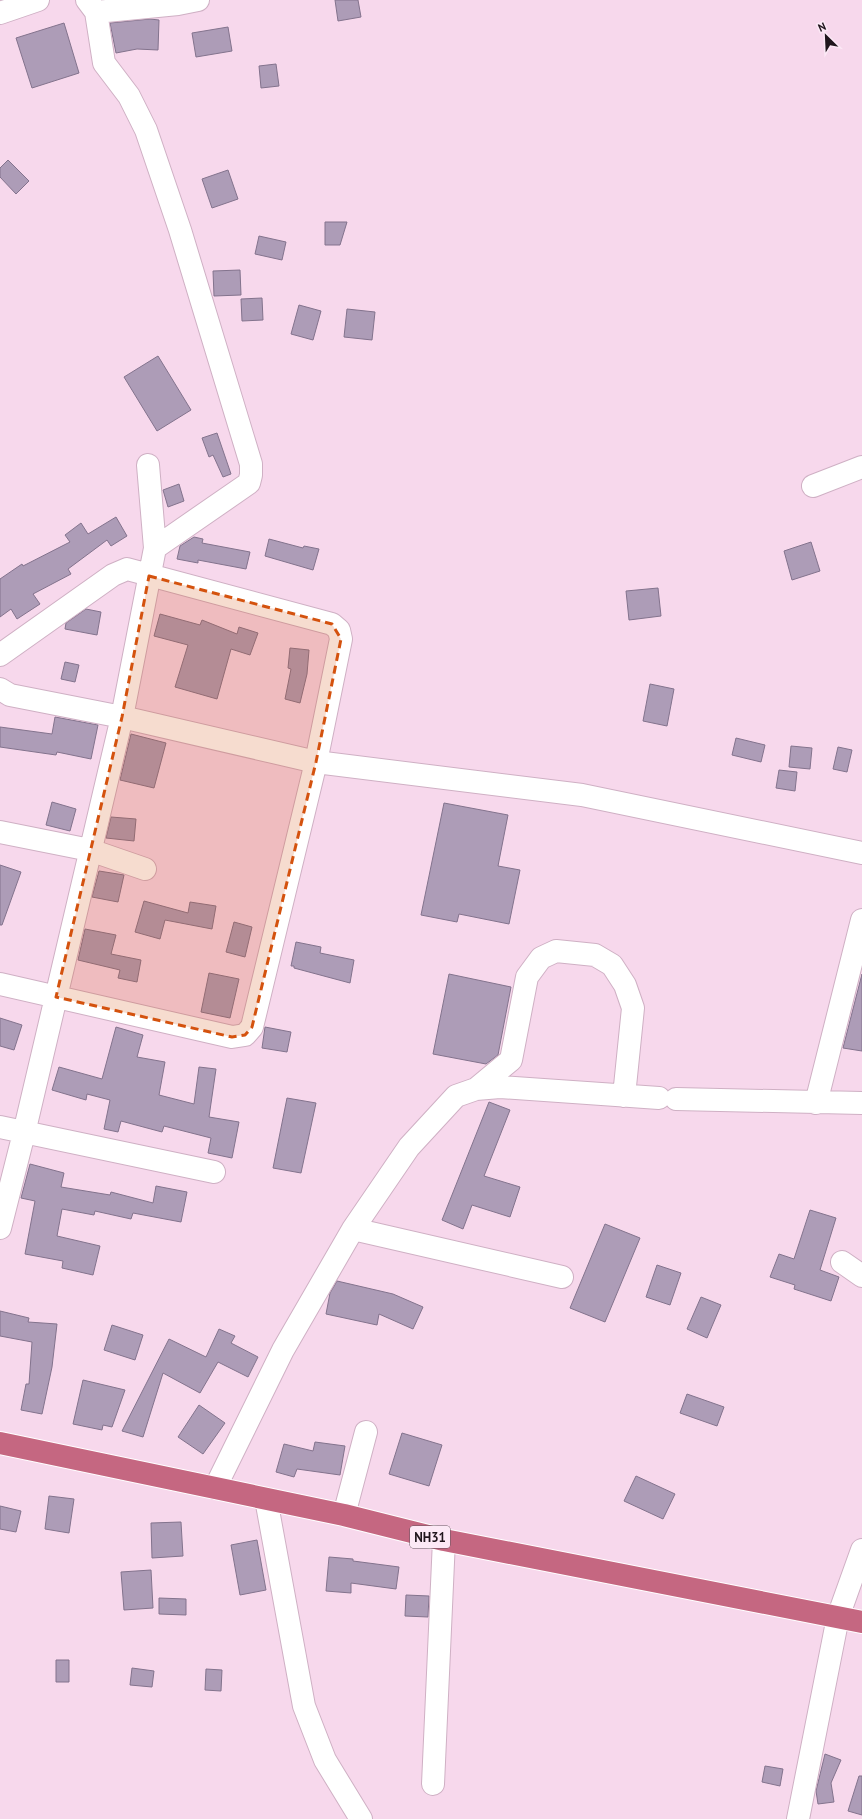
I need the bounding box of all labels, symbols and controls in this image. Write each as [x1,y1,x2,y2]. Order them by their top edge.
north arrow [806,16,846,56]
text: N [816,19,828,35]
road number: NH31 [410,1526,450,1548]

